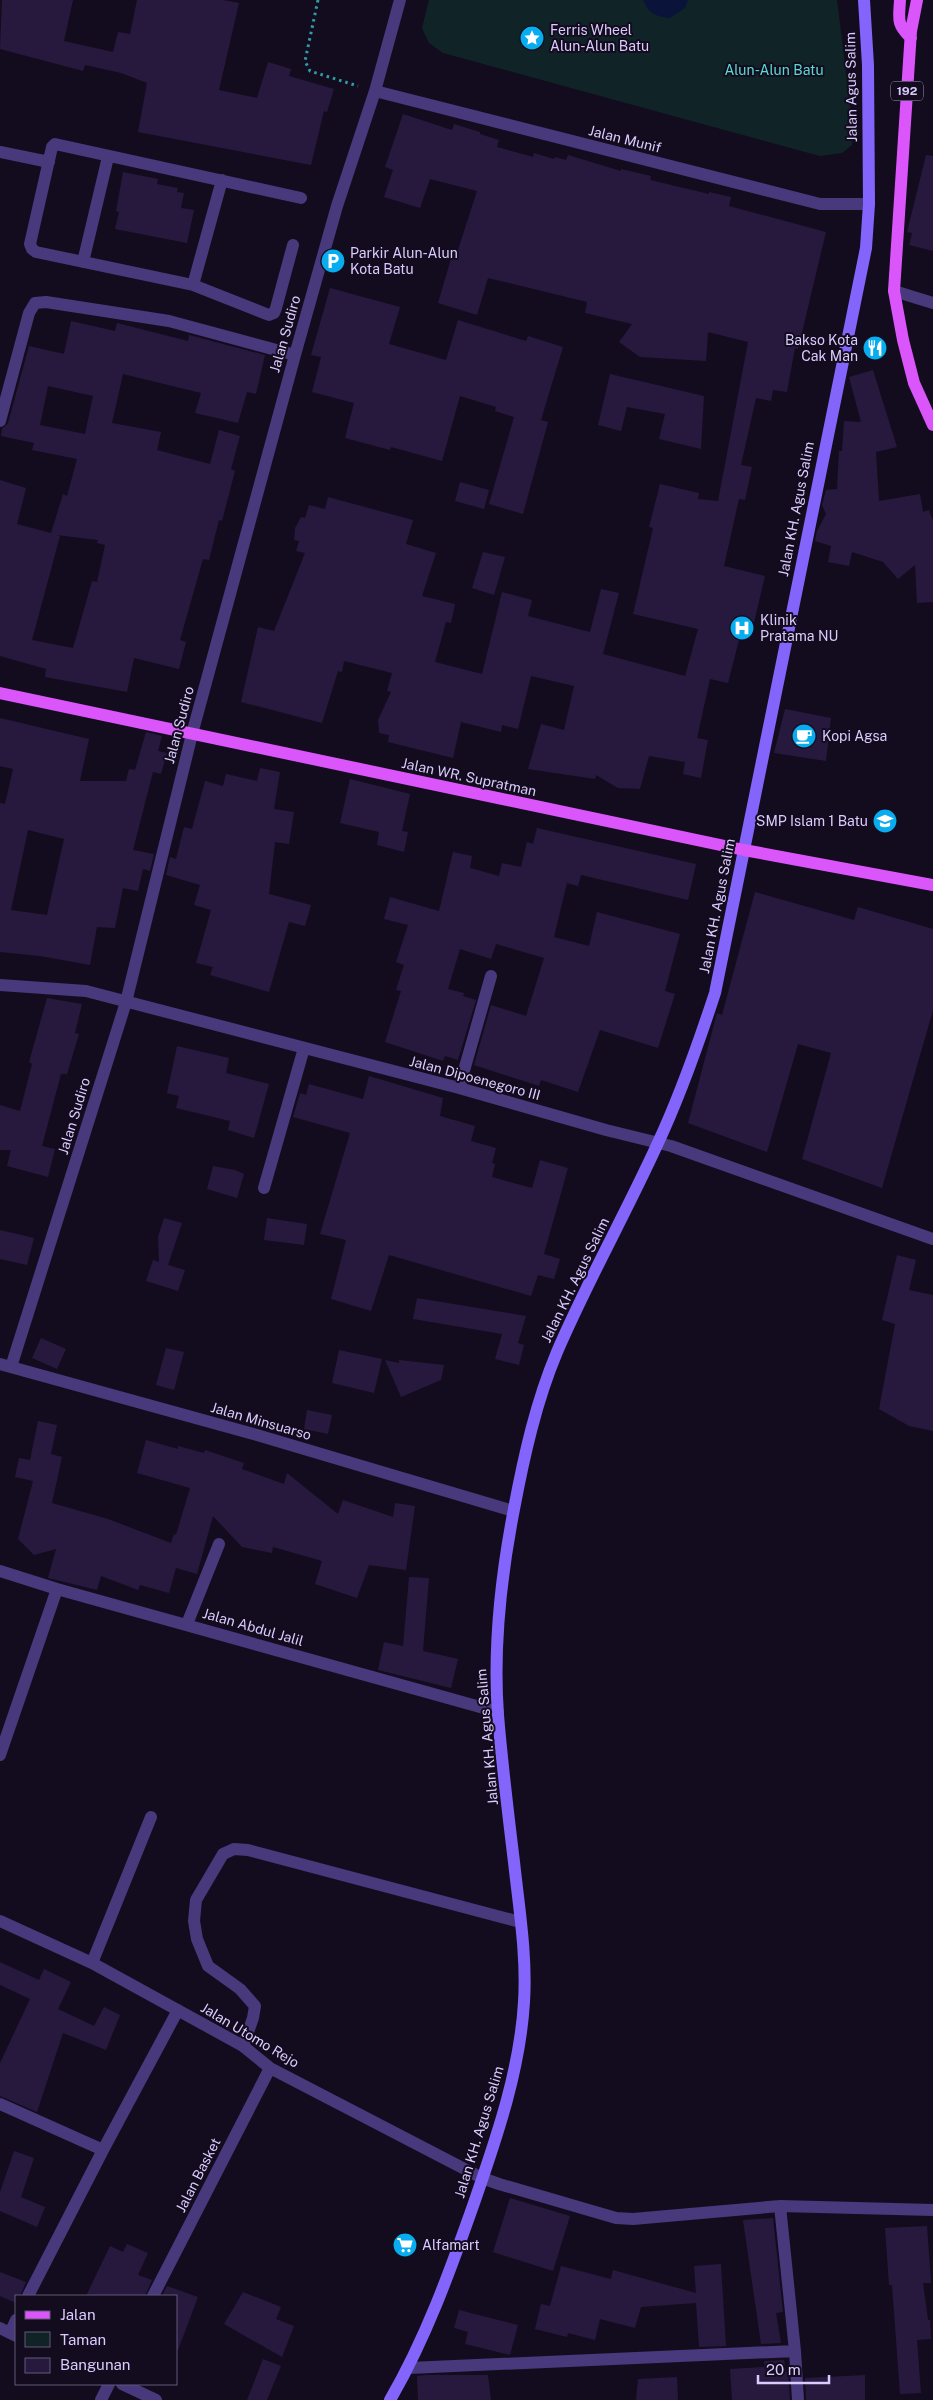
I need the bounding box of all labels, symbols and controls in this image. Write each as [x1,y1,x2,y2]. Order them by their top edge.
place label: Ferris Wheel Alun-Alun Batu [550,22,649,54]
place icon: Ferris Wheel Alun-Alun Batu [519,25,545,51]
street label: Jalan Agus Salim [842,32,860,142]
park label: Alun-Alun Batu [724,62,824,78]
road number: 192 [891,82,923,100]
street label: Jalan Munif [587,122,663,156]
place label: Parkir Alun-Alun Kota Batu [350,245,458,277]
parking icon: Parkir Alun-Alun Kota Batu [320,248,346,274]
street label: Jalan Sudiro [266,294,304,374]
place label: Bakso Kota Cak Man [785,332,858,364]
restaurant icon: Bakso Kota Cak Man [862,335,888,361]
street label: Jalan KH. Agus Salim [775,440,817,578]
place label: Klinik Pratama NU [760,612,838,644]
hospital icon: Klinik Pratama NU [729,615,755,641]
street label: Jalan Sudiro [161,685,197,765]
cafe icon: Kopi Agsa [791,723,817,749]
place label: Kopi Agsa [822,728,887,744]
street label: Jalan WR. Supratman [400,755,538,799]
school or university icon: SMP Islam 1 Batu [872,808,898,834]
place label: SMP Islam 1 Batu [756,813,868,829]
street label: Jalan KH. Agus Salim [696,837,738,975]
street label: Jalan Dipoenegoro III [408,1053,542,1103]
street label: Jalan Sudiro [55,1076,93,1156]
street label: Jalan KH. Agus Salim [538,1215,612,1345]
street label: Jalan Minsuarso [209,1399,313,1443]
street label: Jalan Abdul Jalil [201,1605,305,1649]
street label: Jalan KH. Agus Salim [473,1668,501,1806]
street label: Jalan Utomo Rejo [198,1999,302,2071]
street label: Jalan KH. Agus Salim [451,2064,507,2200]
street label: Jalan Basket [172,2135,224,2215]
supermarket icon: Alfamart [392,2232,418,2258]
place label: Alfamart [422,2237,480,2253]
legend [15,2295,178,2385]
text: Jalan [60,2306,96,2323]
text: Taman [60,2331,106,2348]
scale bar [758,2352,829,2384]
text: Bangunan [60,2356,131,2373]
text: 20 m [766,2361,801,2378]

